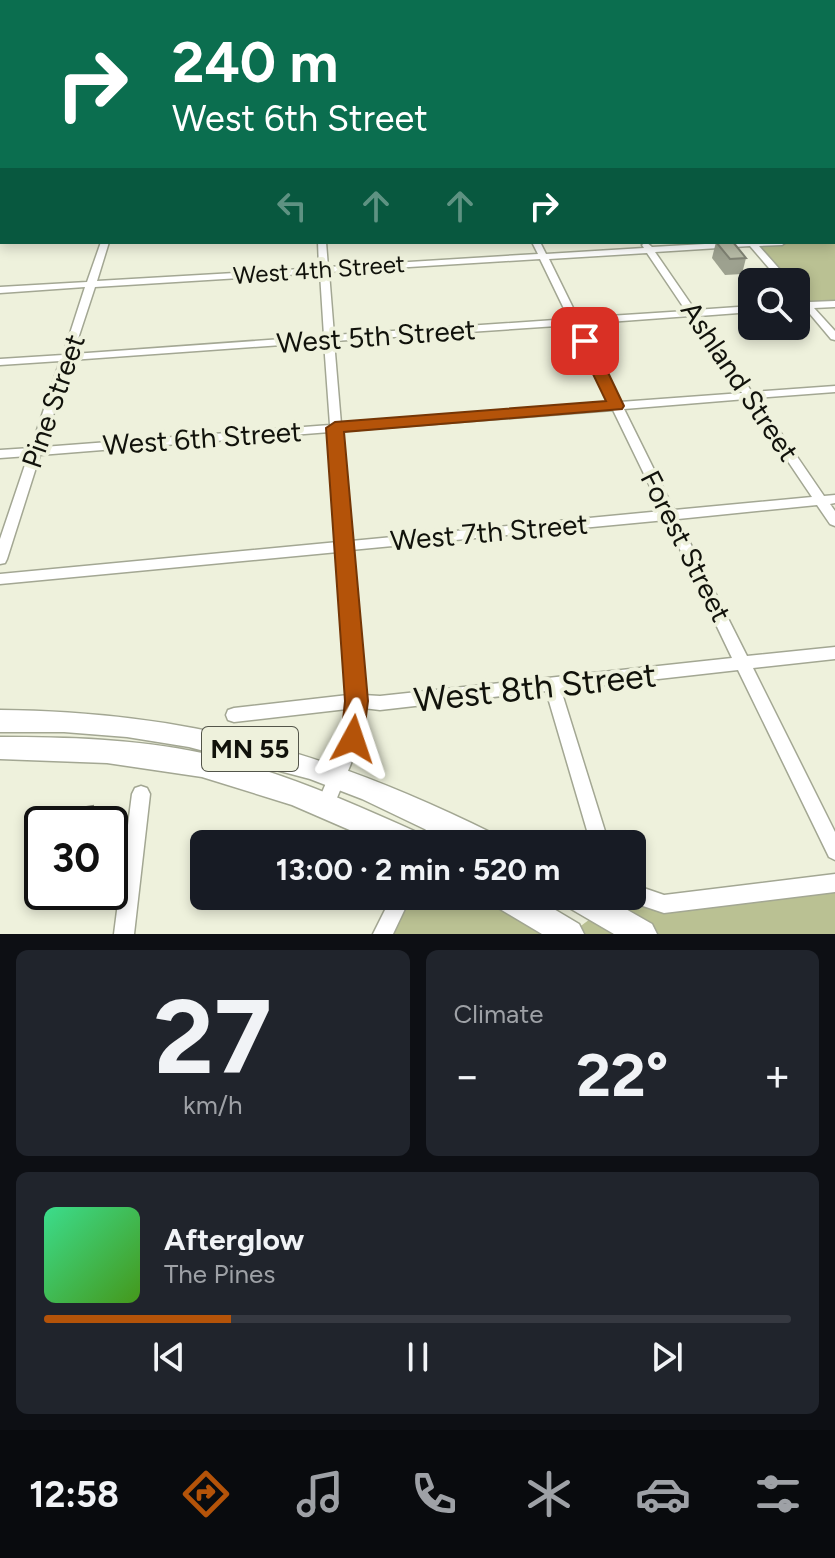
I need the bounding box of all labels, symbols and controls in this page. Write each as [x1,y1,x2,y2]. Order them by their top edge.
text: 240 m [172,29,338,96]
icon: right [40,32,144,136]
text: West 6th Street [172,97,428,140]
icon: left [270,184,314,228]
icon: ahead [354,184,398,228]
icon: ahead [438,184,482,228]
icon: right [522,184,566,228]
street label: West 4th Street [232,249,406,290]
map controls [738,268,810,340]
button: search [738,268,810,340]
street label: Ashland Street [674,295,806,467]
pin [551,307,619,375]
street label: West 5th Street [275,312,477,360]
icon: arrive [563,319,607,363]
street label: Pine Street [14,330,92,472]
street label: West 6th Street [102,414,302,462]
street label: Forest Street [633,465,739,627]
street label: West 7th Street [389,506,589,558]
street label: West 8th Street [412,654,658,721]
position arrow [311,697,395,781]
road number: MN 55 [202,727,298,771]
speed limit sign: 30 [24,806,128,910]
text: 13:00 · 2 min · 520 m [276,851,560,888]
text: 27 [154,974,272,1099]
text: Climate [454,998,543,1030]
text: 22° [576,1039,668,1111]
text: − [454,1049,481,1102]
text: + [764,1049,791,1102]
text: km/h [183,1089,242,1121]
text: Afterglow [164,1221,304,1258]
text: The Pines [164,1258,275,1290]
icon: previous [147,1335,191,1379]
icon: pause [396,1335,440,1379]
icon: next [645,1335,689,1379]
icon: directions [178,1466,234,1522]
icon: music [292,1466,348,1522]
icon: phone [406,1466,462,1522]
icon: climate [521,1466,577,1522]
icon: car [635,1466,691,1522]
icon: filters [750,1466,806,1522]
text: 12:58 [29,1473,119,1516]

